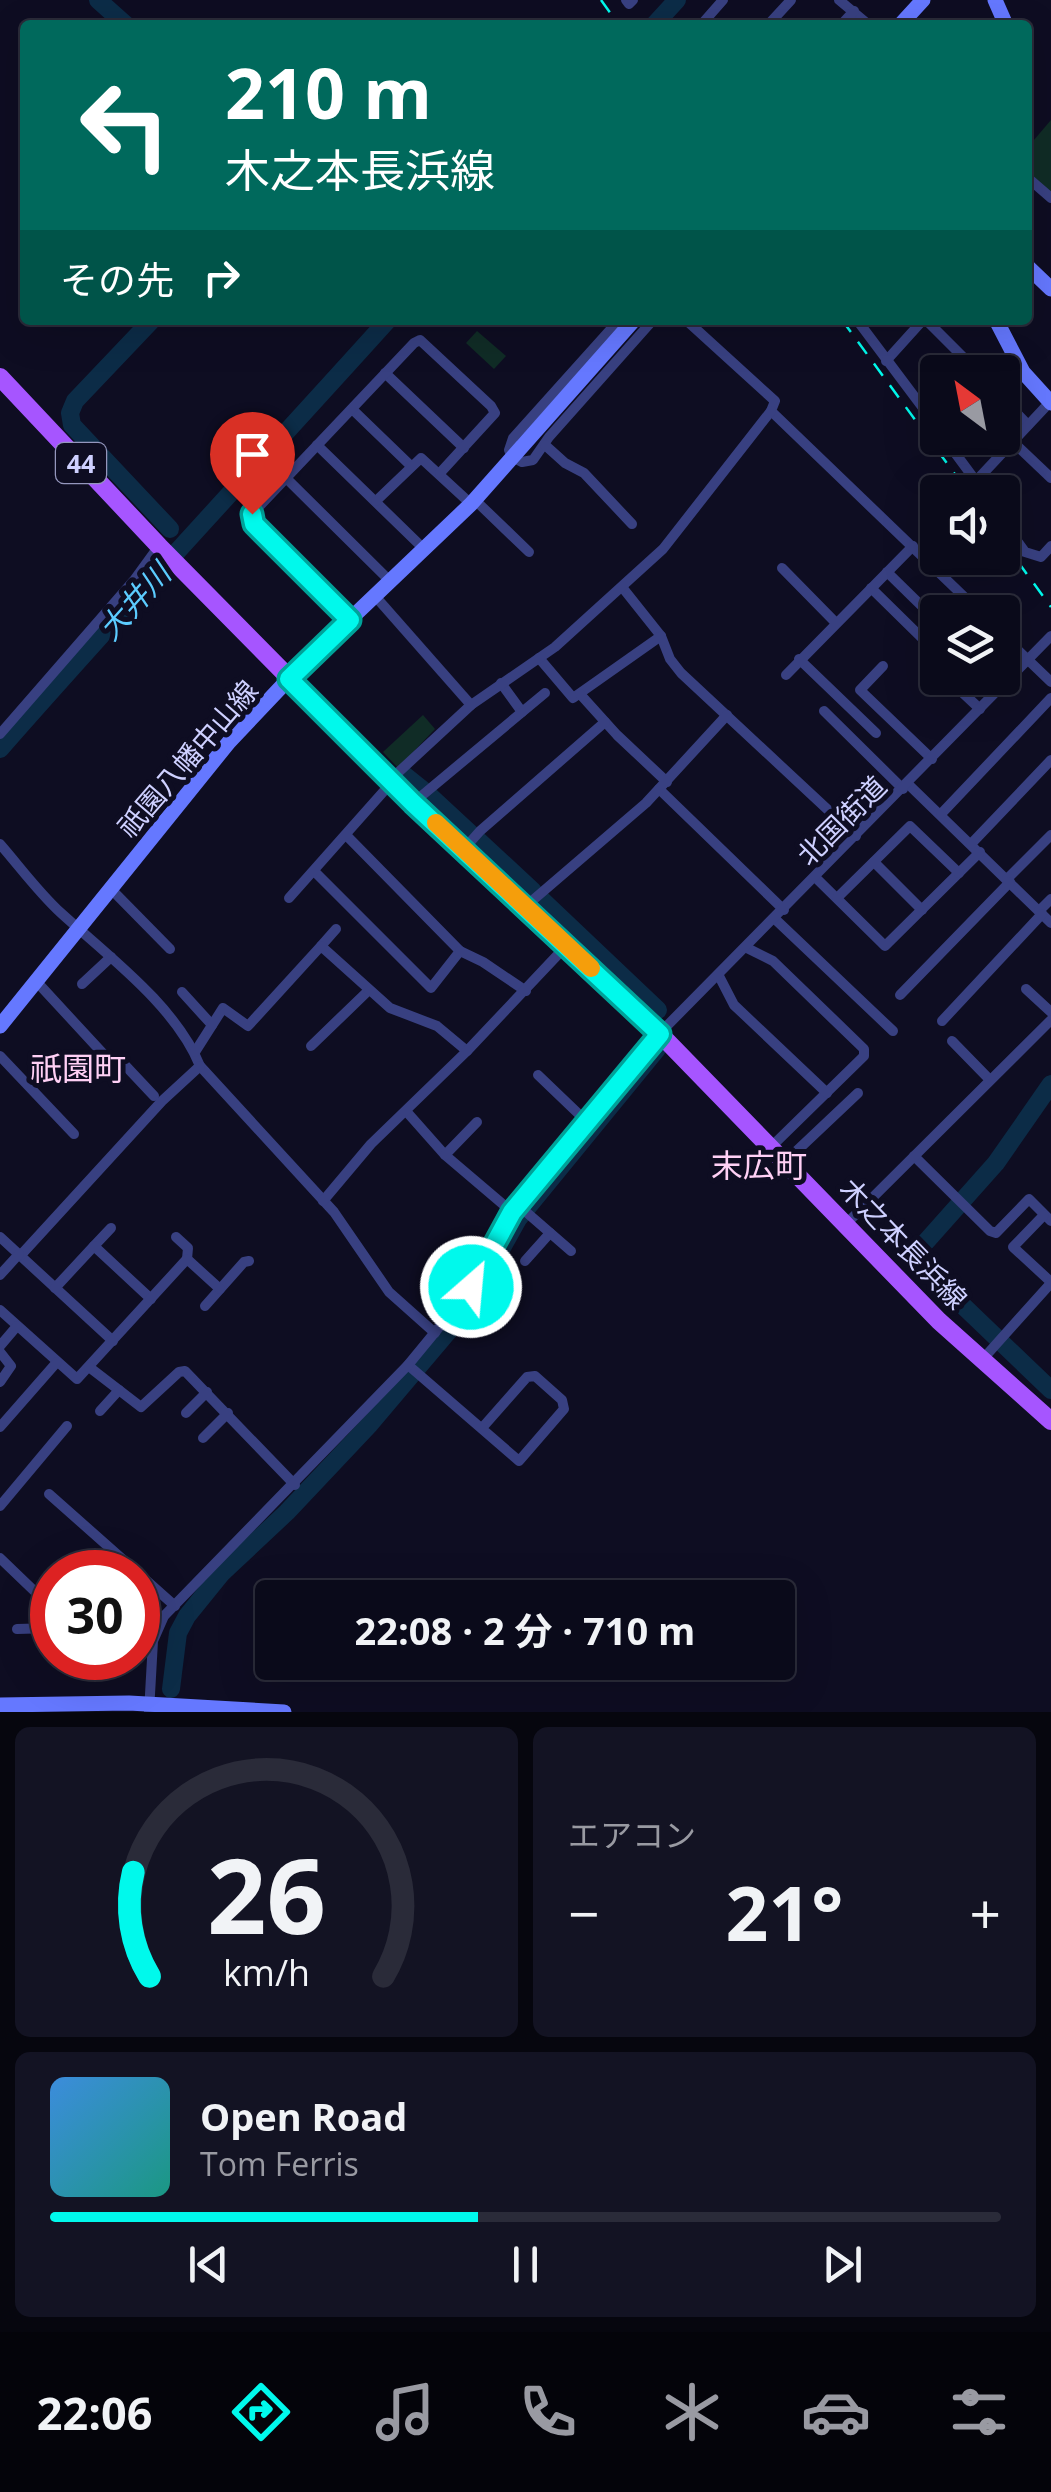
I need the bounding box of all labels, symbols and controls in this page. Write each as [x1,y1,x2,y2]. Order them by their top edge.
text: 210 m [225,44,432,140]
icon: left [60,60,190,190]
text: 木之本長浜線 [225,139,495,200]
icon: right [194,250,249,305]
text: その先 [60,253,174,305]
north arrow [920,355,1020,455]
map controls [920,355,1020,695]
pin [210,412,295,515]
icon: arrive [225,427,280,482]
road number: 44 [56,443,106,483]
button: sound [920,475,1020,575]
water label: 大井川 [89,552,181,648]
button: layers [920,595,1020,695]
street label: 祇園八幡中山線 [108,672,266,844]
street label: 北国街道 [788,767,894,873]
district label: 祇園町 [30,1046,126,1089]
district label: 末広町 [711,1143,807,1186]
street label: 木之本長浜線 [832,1169,976,1317]
position arrow [419,1235,523,1339]
speed limit sign: 30 [30,1550,160,1680]
text: 22:08 · 2 分 · 710 m [355,1604,695,1656]
text: エアコン [568,1813,696,1856]
text: 26 [207,1823,326,1964]
text: 21° [726,1861,843,1963]
text: − [568,1875,599,1950]
text: + [970,1875,1001,1950]
text: km/h [223,1948,310,1996]
text: Open Road [200,2090,407,2142]
text: Tom Ferris [200,2142,359,2185]
icon: previous [181,2237,236,2292]
icon: pause [498,2237,553,2292]
icon: next [815,2237,870,2292]
icon: directions [226,2377,296,2447]
icon: music [370,2377,440,2447]
icon: phone [513,2377,583,2447]
icon: climate [657,2377,727,2447]
icon: car [801,2377,871,2447]
icon: filters [944,2377,1014,2447]
text: 22:06 [37,2382,153,2443]

